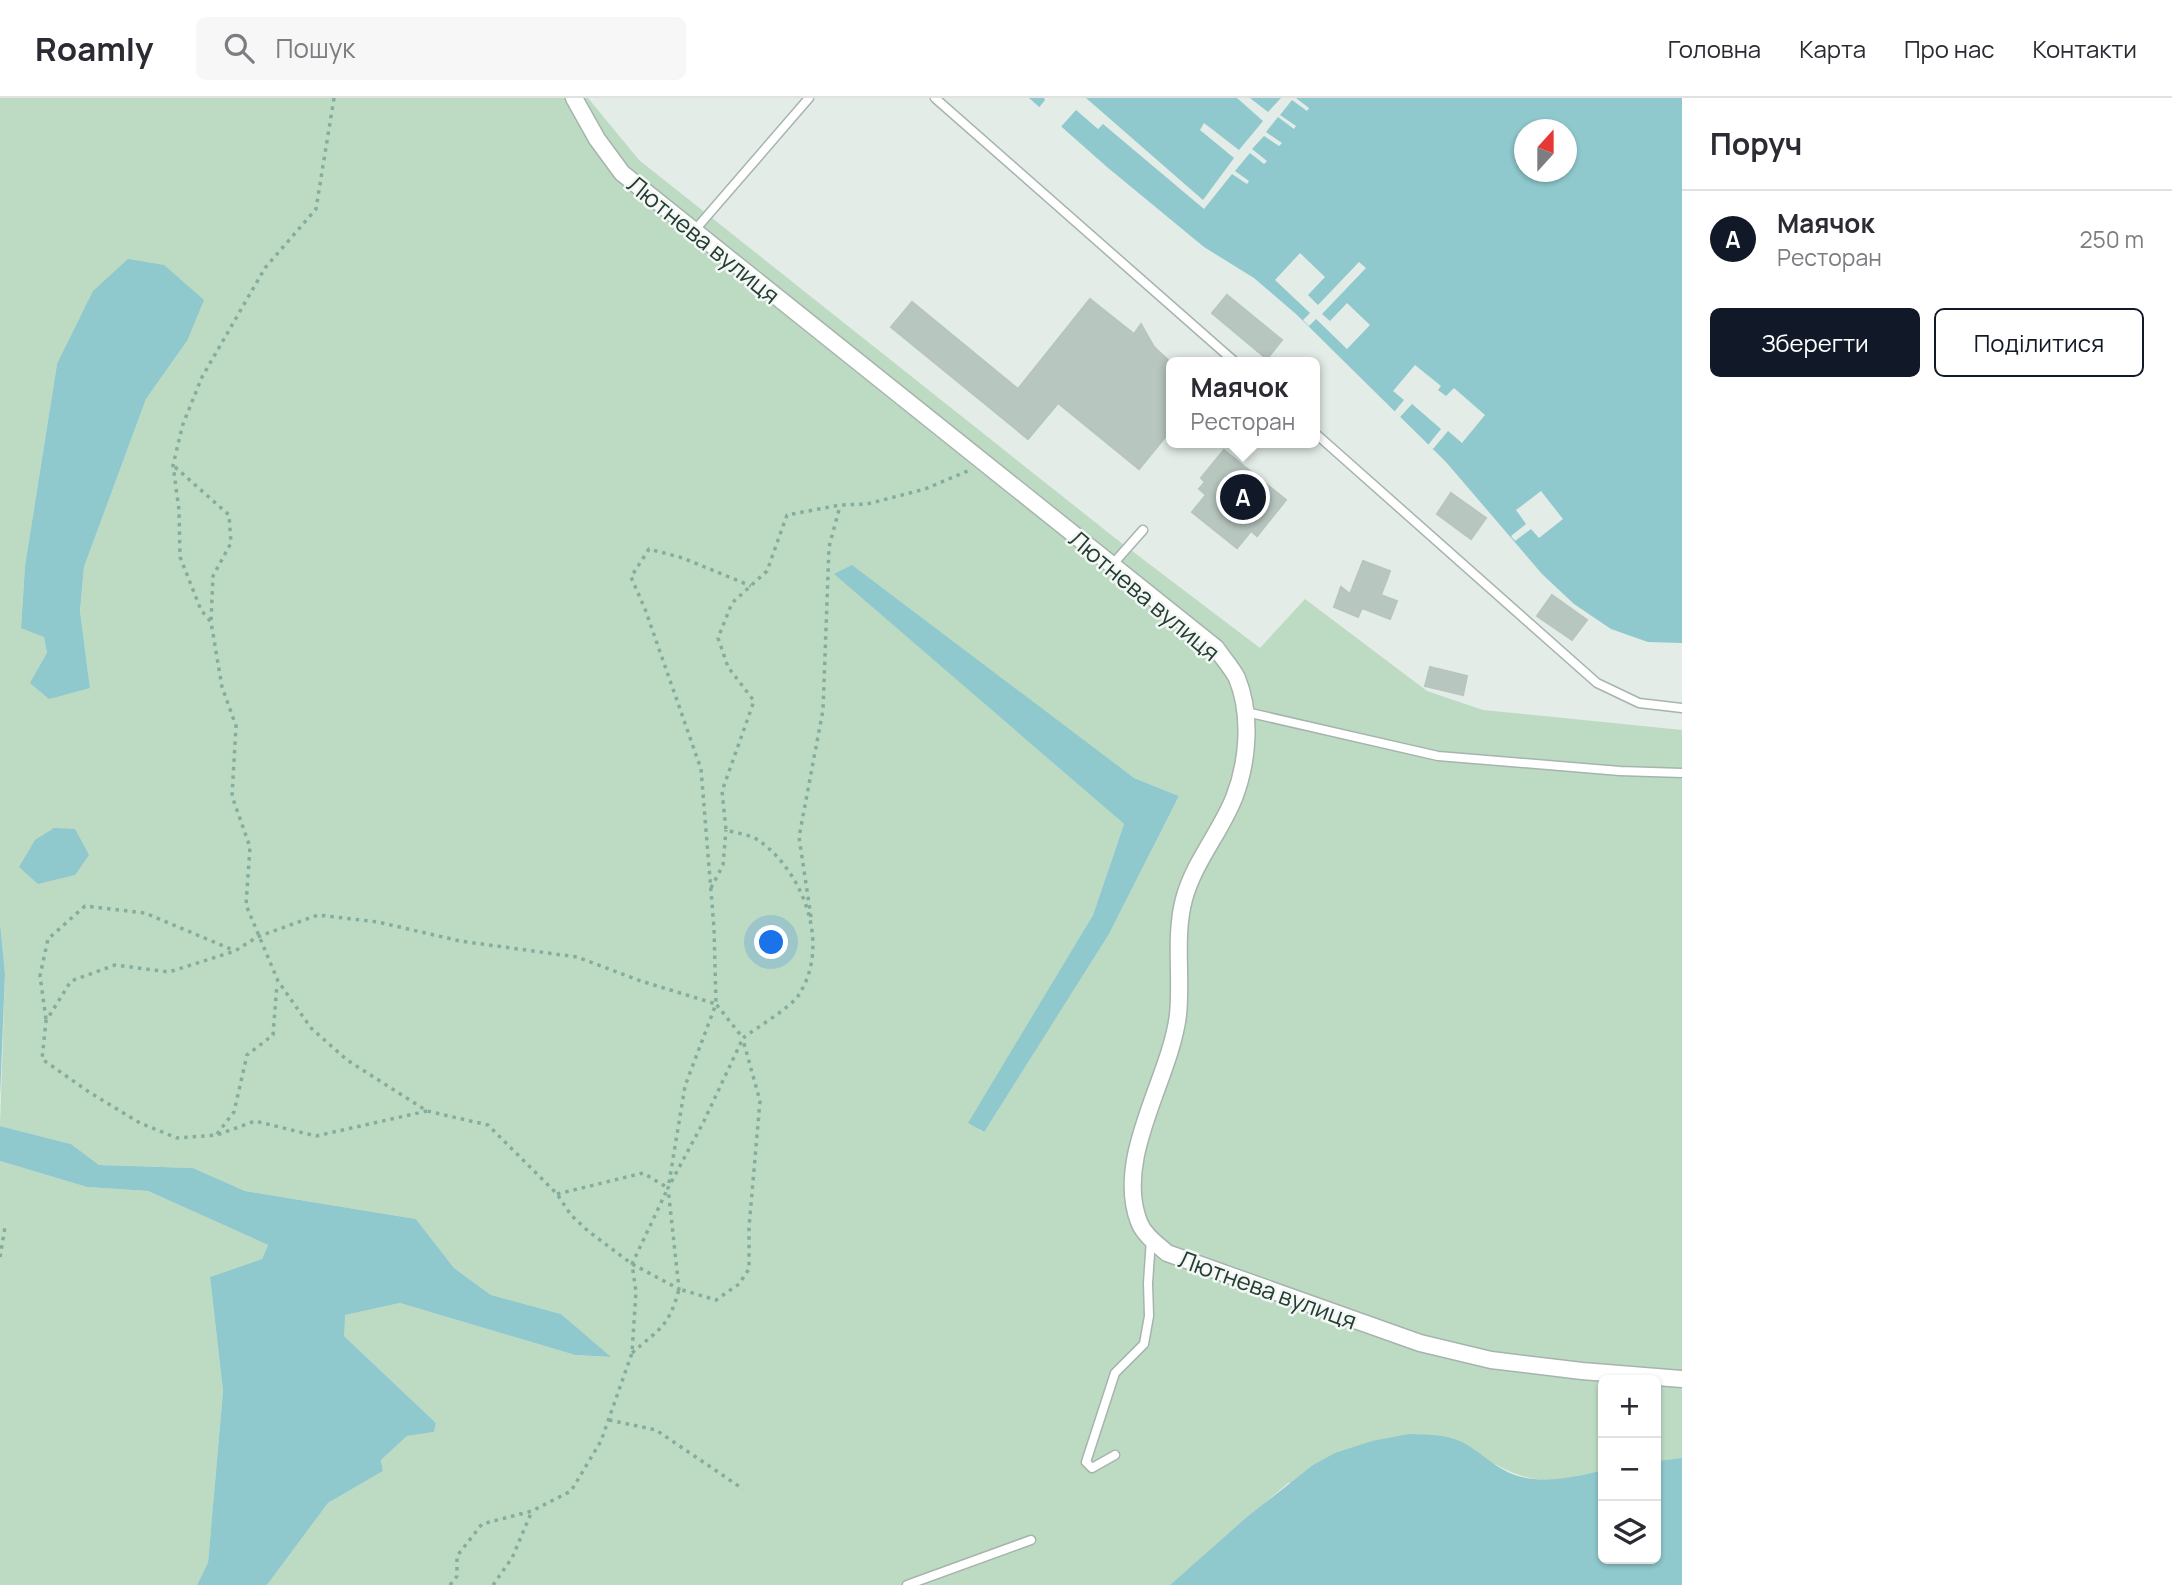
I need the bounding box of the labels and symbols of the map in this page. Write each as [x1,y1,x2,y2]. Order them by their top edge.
north arrow [1514,119,1577,182]
street label: Лютнева вулиця [621,167,787,311]
pin: A [1220,471,1266,523]
street label: Лютнева вулиця [1063,522,1227,668]
your location [754,925,788,959]
street label: Лютнева вулиця [1174,1241,1362,1337]

